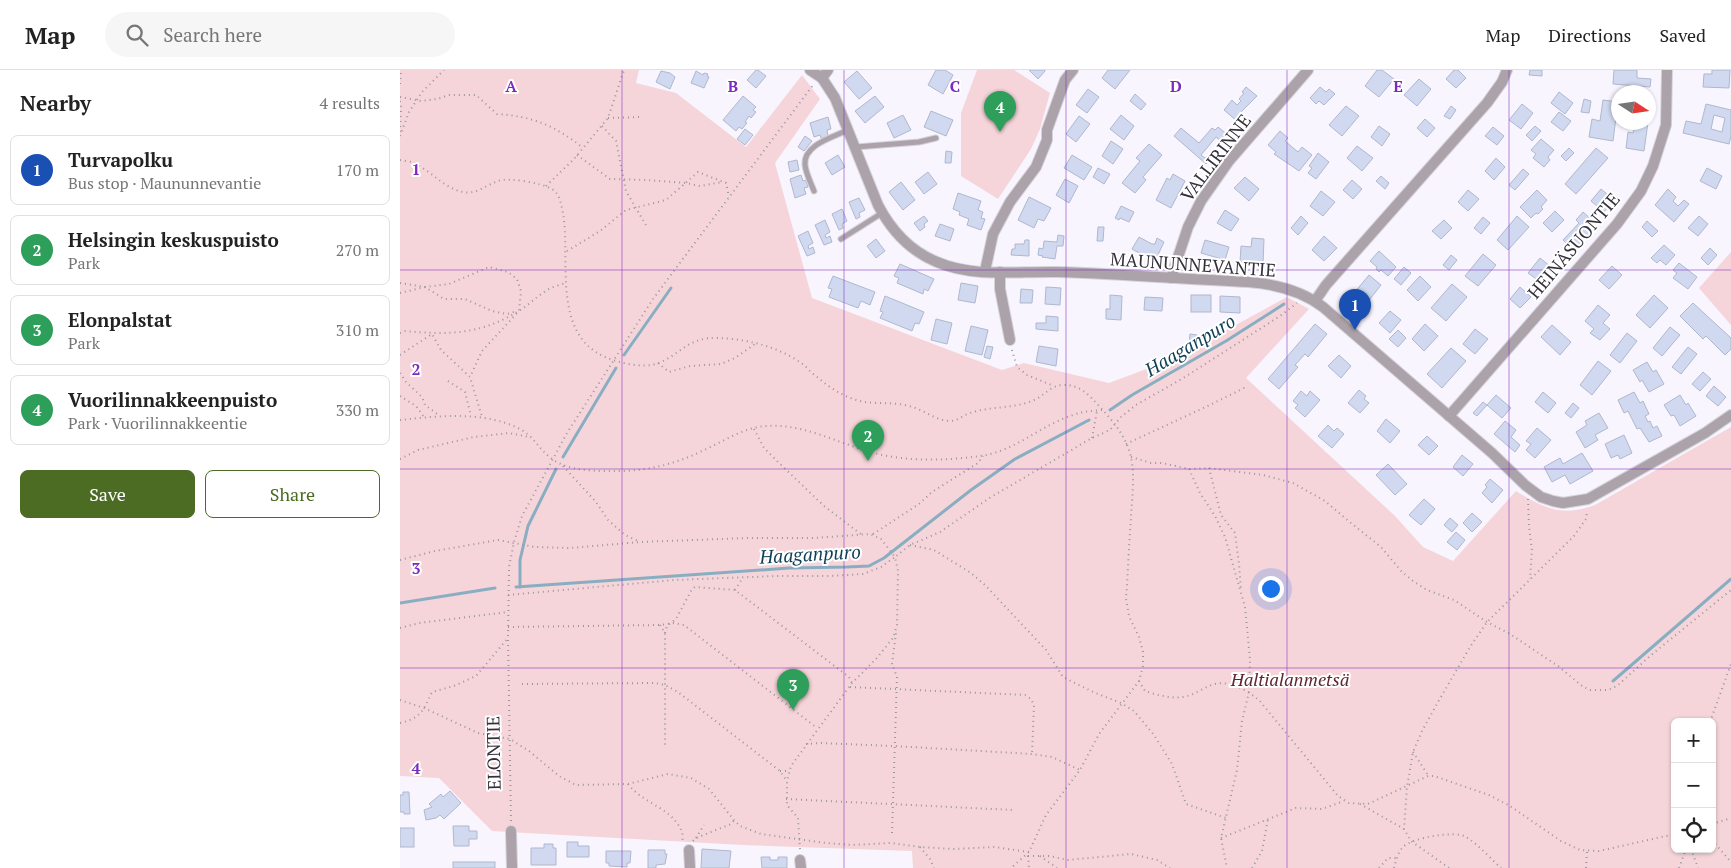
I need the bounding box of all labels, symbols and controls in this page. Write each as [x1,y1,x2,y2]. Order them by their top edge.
search box [105,12,455,57]
text: Map [25,19,75,51]
icon: search [123,21,151,49]
text: Search here [163,22,262,47]
text: Map [1485,23,1520,47]
text: Directions [1548,23,1631,47]
text: Saved [1659,23,1706,47]
text: A [505,75,517,97]
text: B [728,75,738,97]
text: C [950,75,960,97]
text: D [1170,75,1182,97]
text: E [1393,75,1403,97]
north arrow [1611,85,1656,130]
text: Nearby [20,89,91,117]
pin: 4 [984,91,1016,132]
text: 4 results [320,92,380,114]
street label: VALLIRINNE [1174,109,1256,206]
text: Turvapolku [68,147,173,172]
text: 1 [411,158,421,180]
text: 1 [32,159,42,181]
text: 170 m [336,159,379,181]
text: Bus stop · Maununnevantie [68,172,261,194]
street label: HEINÄSUONTIE [1522,187,1625,303]
text: Helsingin keskuspuisto [68,227,279,252]
text: 2 [32,239,42,261]
text: 270 m [336,239,379,261]
street label: MAUNUNNEVANTIE [1109,246,1277,282]
text: Park [68,252,100,274]
pin: 1 [1339,289,1371,330]
text: Elonpalstat [68,307,172,332]
water label: Haaganpuro [1139,308,1240,382]
text: 3 [32,319,42,341]
text: 310 m [336,319,379,341]
text: Park [68,332,100,354]
text: 2 [411,358,421,380]
text: Vuorilinnakkeenpuisto [68,387,277,412]
text: 4 [32,399,42,421]
text: 330 m [336,399,379,421]
text: Park · Vuorilinnakkeentie [68,412,247,434]
pin: 2 [852,420,884,461]
button: Save [20,470,195,518]
button: Share [205,470,380,518]
water label: Haaganpuro [758,538,861,569]
text: 3 [411,557,421,579]
your location [1258,576,1284,602]
park label: Haltialanmetsä [1230,667,1350,691]
pin: 3 [777,669,809,710]
street label: ELONTIE [480,716,506,790]
map controls [1671,718,1716,853]
button: + [1671,718,1716,763]
text: 4 [411,757,421,779]
button: − [1671,763,1716,808]
button: locate [1671,808,1716,853]

